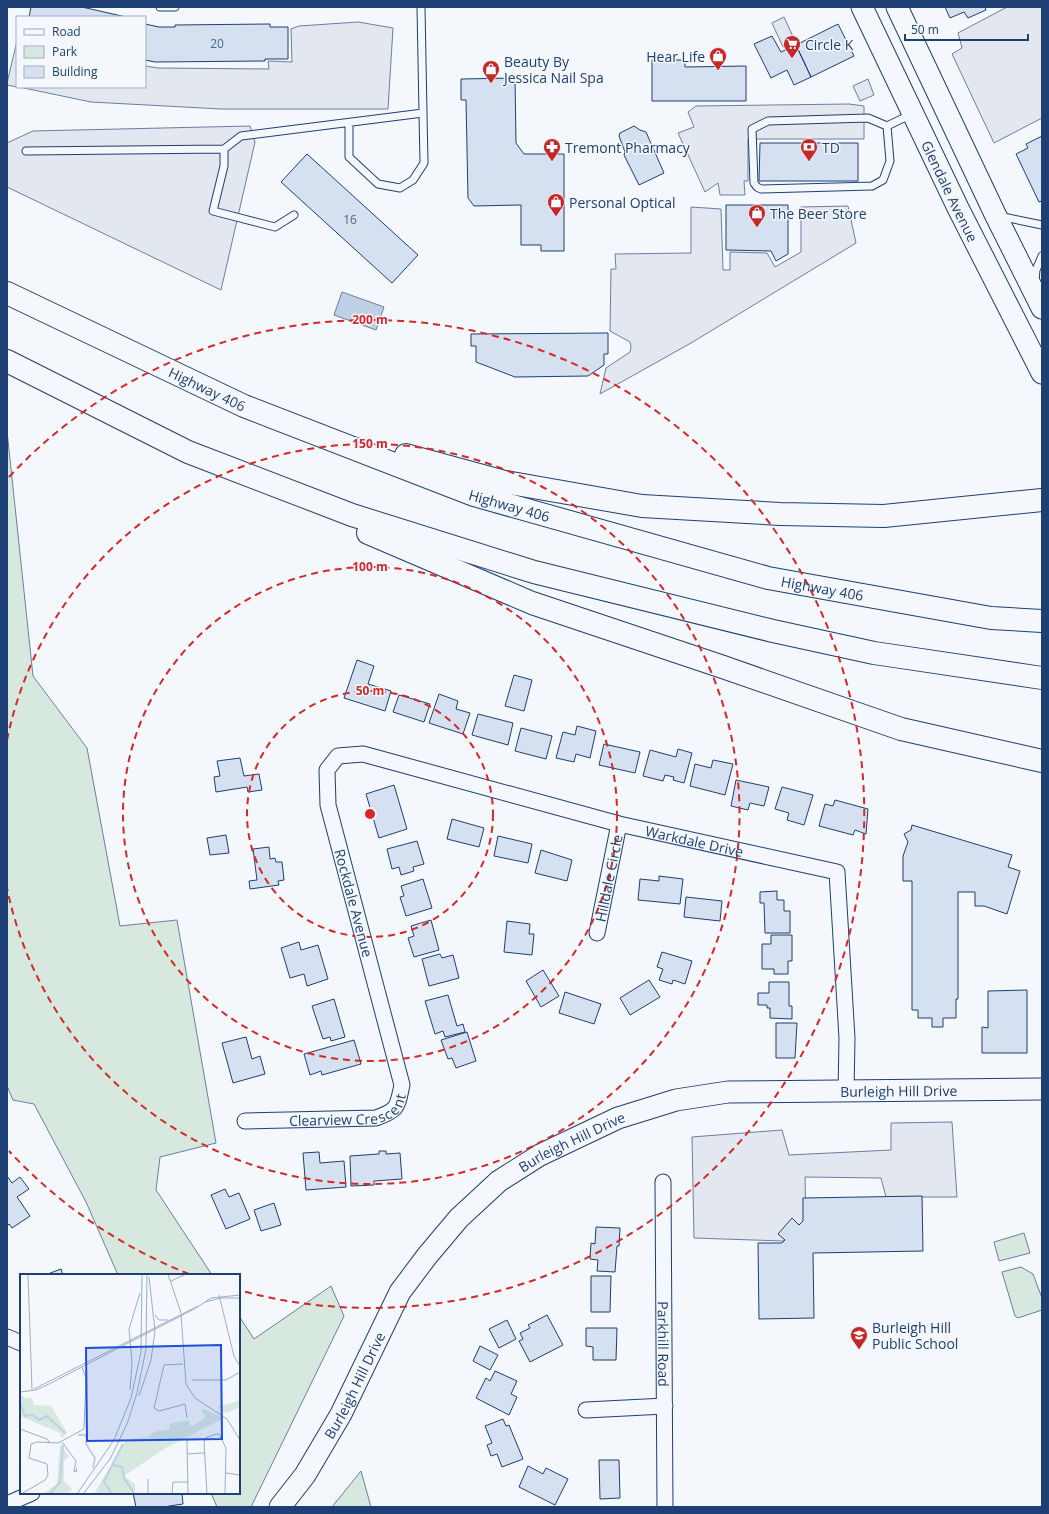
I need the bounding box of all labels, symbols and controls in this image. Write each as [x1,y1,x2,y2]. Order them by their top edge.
legend [16,16,146,88]
scale bar [905,16,1028,42]
text: 50 m [911,21,939,38]
text: Road [52,23,81,40]
supermarket icon: Circle K [782,34,802,59]
house number: 20 [210,35,224,52]
place label: Circle K [805,35,854,54]
text: Park [52,43,78,60]
shop icon: Hear Life [708,46,728,71]
place label: Hear Life [646,47,705,66]
place label: Beauty By Jessica Nail Spa [502,52,604,87]
shop icon: Beauty By Jessica Nail Spa [481,59,501,84]
text: Building [52,63,98,80]
pharmacy icon: Tremont Pharmacy [542,137,562,162]
bank icon: TD [799,137,819,162]
street label: Glendale Avenue [918,137,983,245]
place label: Tremont Pharmacy [565,138,691,157]
place label: TD [822,138,840,157]
shop icon: Personal Optical [546,192,566,217]
place label: Personal Optical [569,193,676,212]
shop icon: The Beer Store [747,203,767,228]
place label: The Beer Store [770,204,867,223]
house number: 16 [343,211,357,228]
text: 200 m [352,311,388,328]
street label: Highway 406 [166,362,249,415]
text: 150 m [352,435,388,452]
street label: Highway 406 [467,485,552,525]
text: 100 m [352,558,388,575]
street label: Highway 406 [780,571,865,604]
text: 50 m [356,682,384,699]
centre of rings [363,807,377,821]
street label: Warkdale Drive [644,821,745,861]
street label: Hilldale Circle [590,833,626,923]
street label: Rockdale Avenue [330,847,378,959]
street label: Burleigh Hill Drive [840,1080,957,1100]
street label: Clearview Crescent [289,1092,409,1129]
street label: Burleigh Hill Drive [514,1107,627,1176]
inset map [20,1274,240,1494]
street label: Parkhill Road [654,1301,674,1387]
place label: Burleigh Hill Public School [872,1318,958,1353]
school or university icon: Burleigh Hill Public School [849,1325,869,1350]
street label: Burleigh Hill Drive [319,1329,389,1442]

